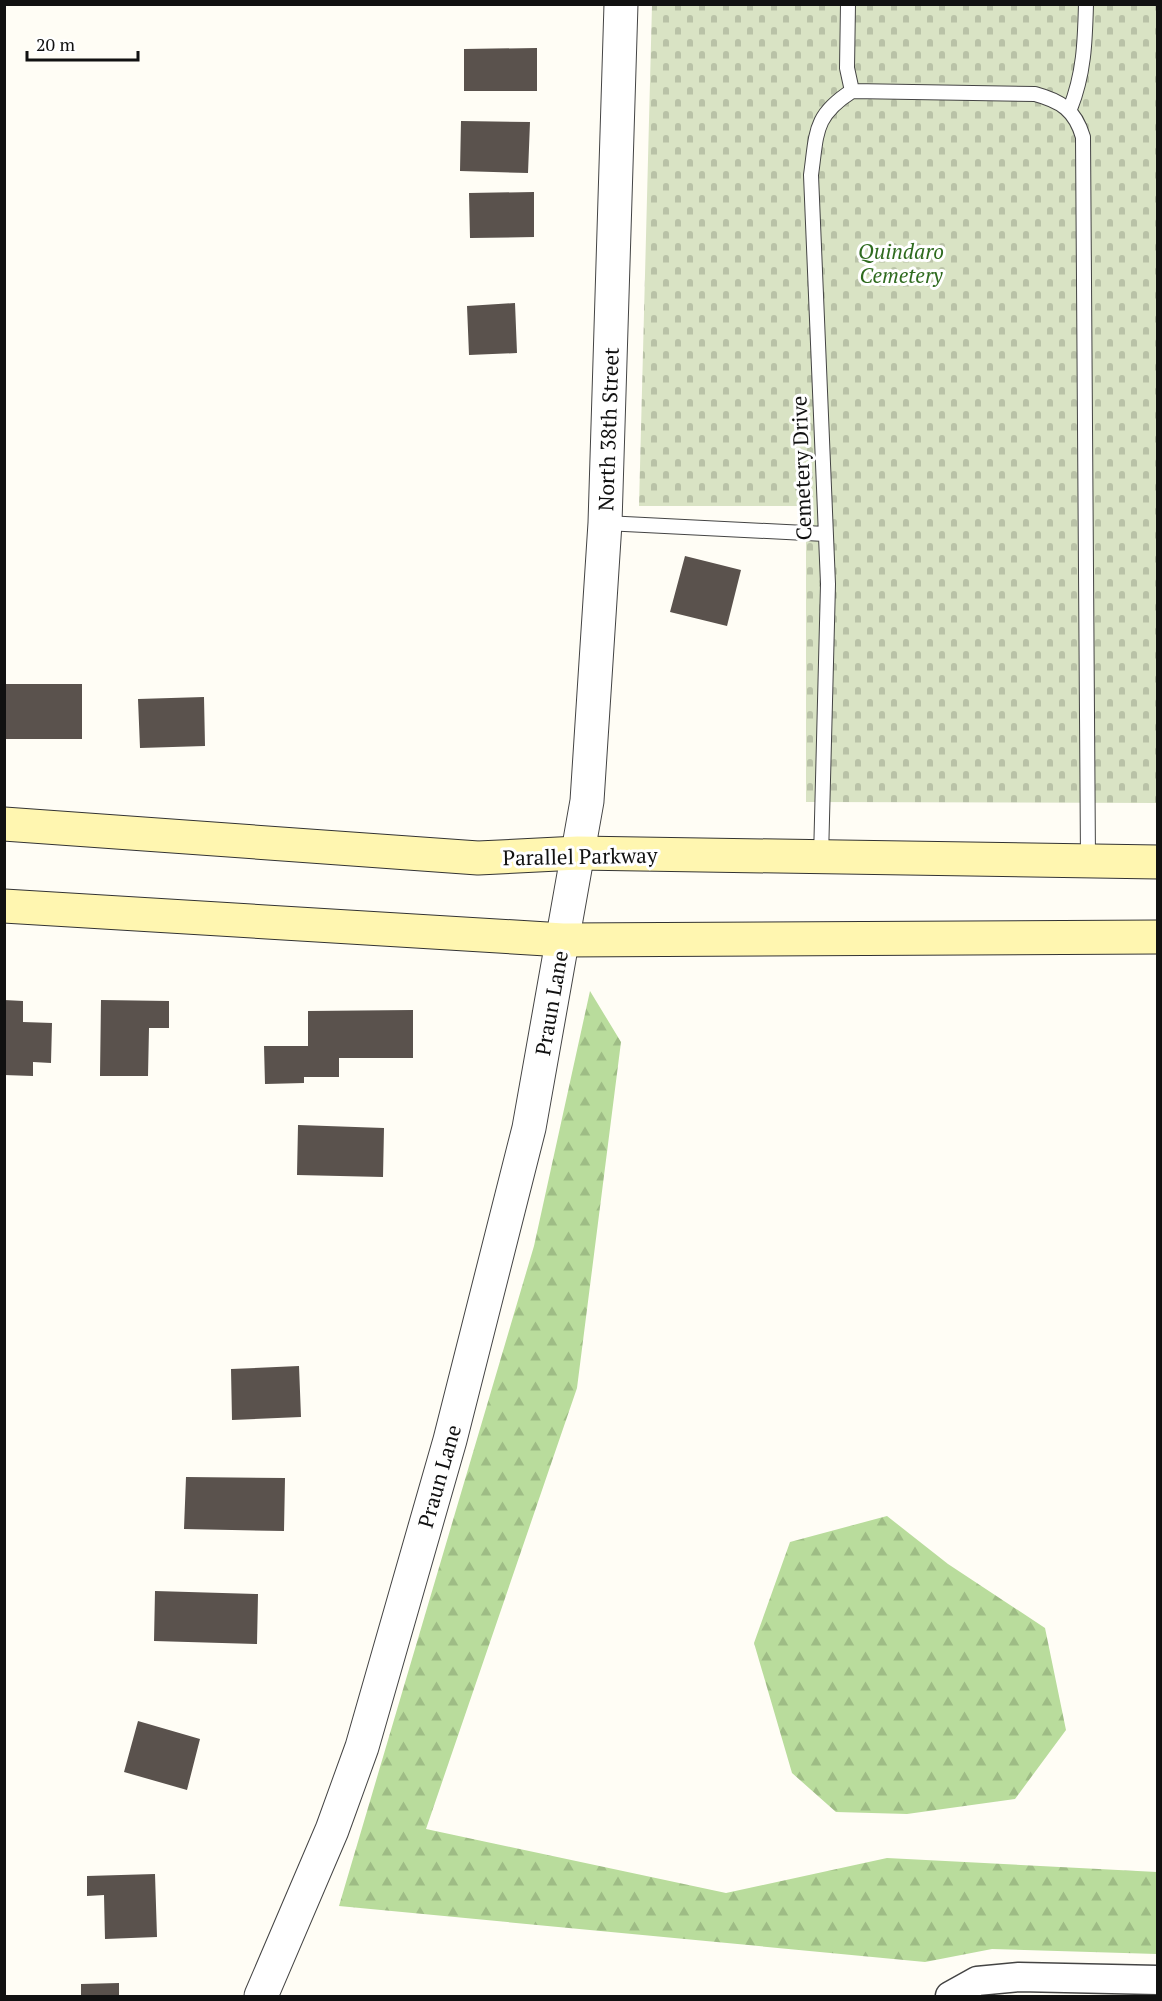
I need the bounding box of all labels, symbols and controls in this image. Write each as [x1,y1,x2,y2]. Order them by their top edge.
scale bar [27,24,138,62]
text: 20 m [36,32,76,56]
park label: Quindaro Cemetery [858,237,944,289]
street label: North 38th Street [591,346,625,511]
street label: Cemetery Drive [784,395,818,541]
street label: Parallel Parkway [502,841,658,871]
street label: Praun Lane [528,948,574,1058]
street label: Praun Lane [411,1421,467,1531]

